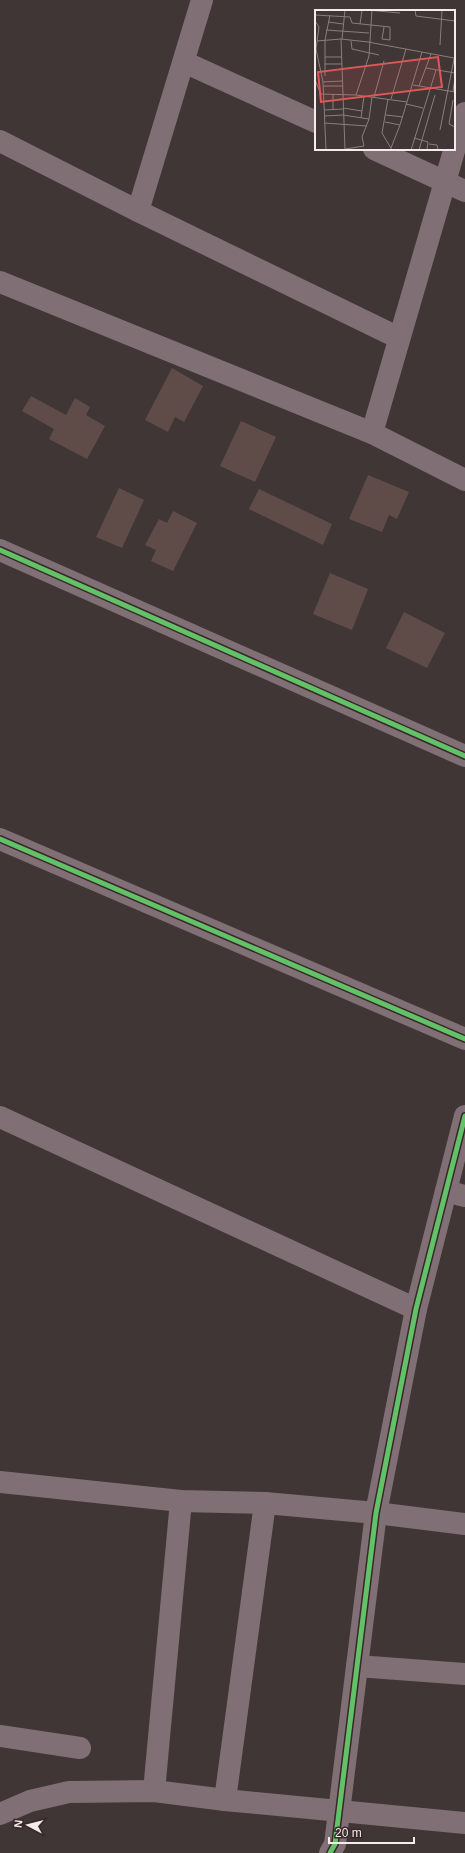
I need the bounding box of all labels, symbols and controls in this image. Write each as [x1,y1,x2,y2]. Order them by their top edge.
inset map [315,10,455,150]
north arrow [8,1805,48,1845]
text: N [12,1819,25,1828]
scale bar [329,1819,414,1845]
text: 20 m [335,1826,362,1840]

